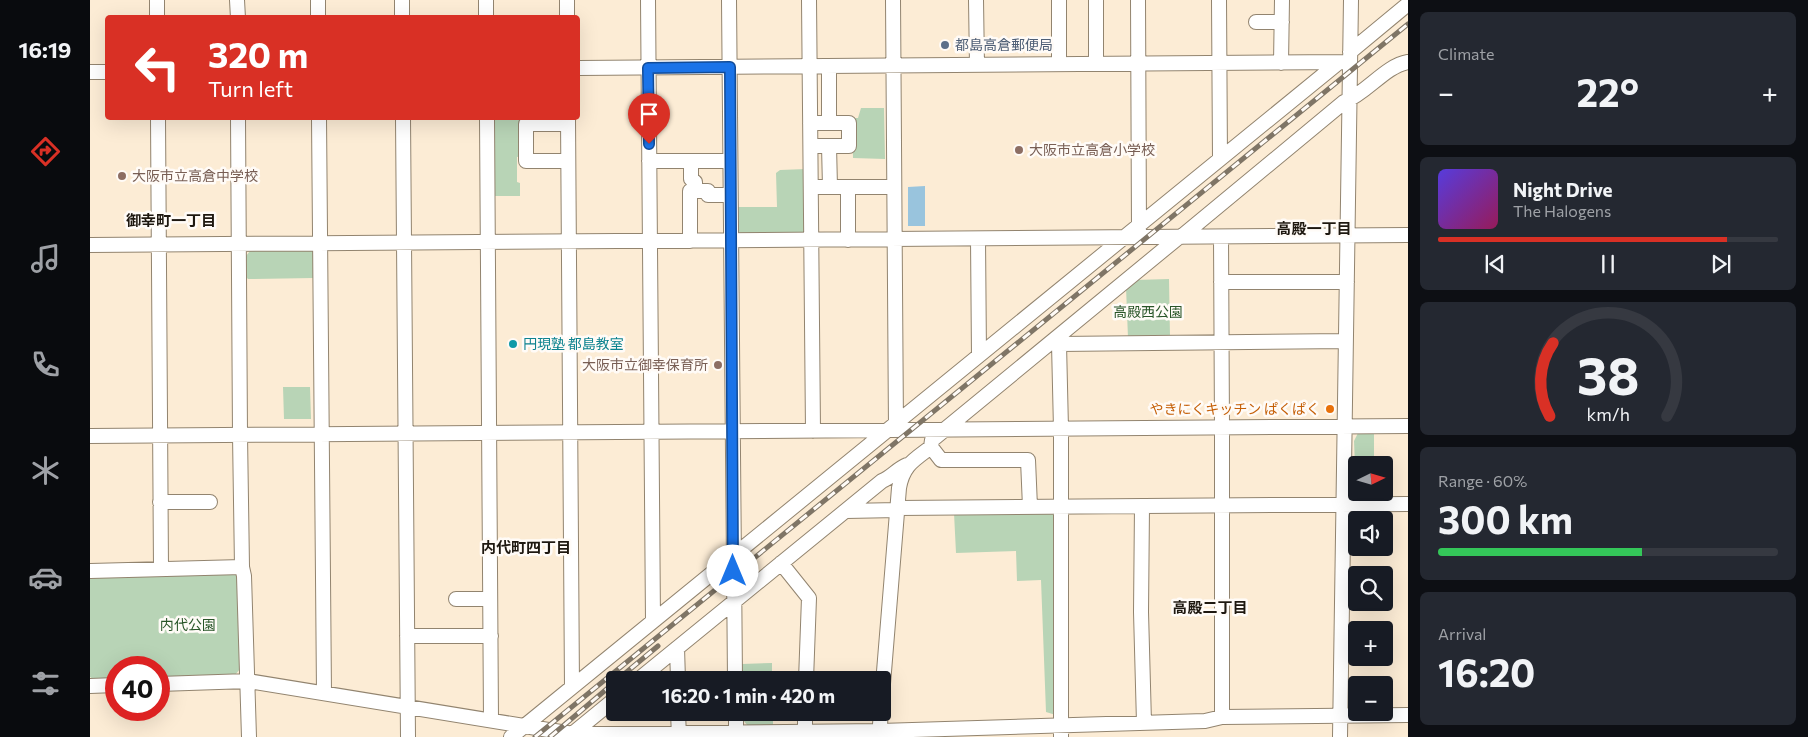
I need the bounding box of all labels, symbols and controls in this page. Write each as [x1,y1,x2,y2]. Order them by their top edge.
text: 320 m [208,32,308,75]
icon: left [125,35,190,100]
text: 16:19 [19,36,71,63]
place label: 都島高倉郵便局 [955,36,1053,53]
marker: 都島高倉郵便局 [939,39,951,51]
text: Climate [1438,44,1494,63]
text: 22° [1576,68,1639,115]
text: Turn left [208,75,293,102]
text: − [1438,75,1454,109]
text: + [1762,75,1778,109]
pin [628,93,670,144]
icon: arrive [635,100,663,128]
icon: directions [28,134,63,169]
place label: 大阪市立高倉小学校 [1029,141,1155,158]
marker: 大阪市立高倉小学校 [1013,144,1025,156]
place label: 大阪市立高倉中学校 [132,167,258,184]
marker: 大阪市立高倉中学校 [116,170,128,182]
text: Night Drive [1513,178,1613,201]
text: The Halogens [1513,201,1611,220]
district label: 御幸町一丁目 [126,211,216,229]
district label: 高殿一丁目 [1276,219,1352,237]
icon: music [28,241,63,276]
icon: previous [1481,250,1509,278]
icon: pause [1594,250,1622,278]
icon: next [1707,250,1735,278]
park label: 高殿西公園 [1113,303,1183,320]
place label: 円現塾 都島教室 [523,335,624,352]
marker: 円現塾 都島教室 [507,338,519,350]
text: 38 [1577,342,1639,406]
icon: phone [28,347,63,382]
place label: 大阪市立御幸保育所 [582,356,708,373]
marker: 大阪市立御幸保育所 [712,359,724,371]
place label: やきにくキッチン ぱくぱく [1150,400,1320,417]
marker: やきにくキッチン ぱくぱく [1324,403,1336,415]
text: km/h [1586,403,1630,425]
icon: climate [28,453,63,488]
north arrow [1348,456,1392,501]
map controls [1348,456,1393,721]
text: Range · 60% [1438,471,1527,490]
text: 300 km [1438,495,1573,542]
button: sound [1348,511,1393,556]
district label: 内代町四丁目 [481,538,571,556]
position arrow [706,544,758,596]
icon: car [28,560,63,595]
button: search [1348,566,1393,611]
district label: 高殿二丁目 [1172,598,1248,616]
park label: 内代公園 [160,616,216,633]
button: + [1348,621,1393,666]
text: Arrival [1438,624,1486,643]
text: 16:20 [1438,648,1535,695]
speed limit sign: 40 [105,656,170,721]
icon: filters [28,666,63,701]
button: − [1348,676,1393,721]
text: 16:20 · 1 min · 420 m [662,684,835,707]

